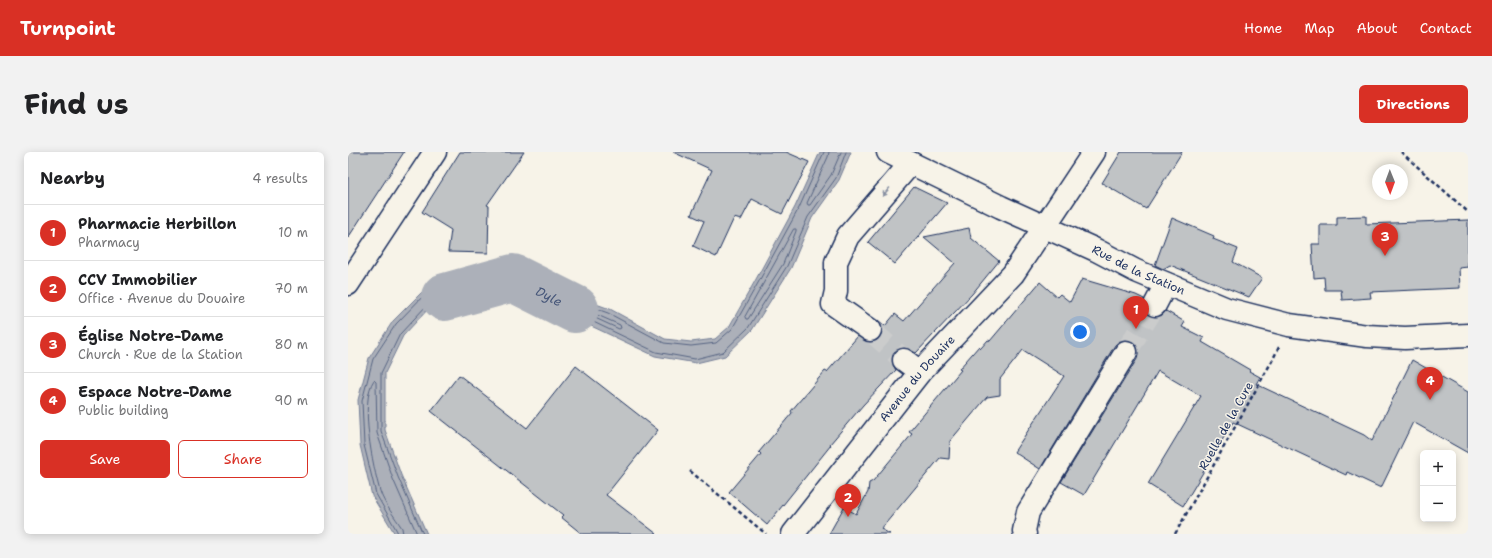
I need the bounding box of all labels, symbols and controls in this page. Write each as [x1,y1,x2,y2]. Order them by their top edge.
text: Turnpoint [20,16,116,41]
text: Home [1244,19,1283,37]
text: Map [1305,19,1335,37]
text: About [1357,19,1398,37]
text: Contact [1420,19,1472,37]
text: Find us [24,85,129,123]
button: Directions [1359,85,1468,123]
north arrow [1372,164,1408,200]
text: Nearby [40,167,105,189]
text: 4 results [252,170,308,187]
one-way arrow [882,188,891,197]
text: Pharmacie Herbillon [78,214,237,234]
pin: 3 [1372,223,1398,256]
text: 1 [50,224,56,241]
text: 10 m [278,224,308,241]
text: Pharmacy [78,234,140,251]
street label: Rue de la Station [1089,241,1187,299]
text: CCV Immobilier [78,270,197,290]
text: 2 [48,280,58,297]
text: 70 m [274,280,308,297]
water label: Dyle [533,283,565,310]
text: Office · Avenue du Douaire [78,290,245,307]
pin: 1 [1123,296,1149,329]
your location [1070,322,1090,342]
text: Église Notre-Dame [78,326,224,346]
street label: Avenue du Douaire [876,332,959,425]
text: 3 [48,336,58,353]
text: 80 m [274,336,308,353]
text: Church · Rue de la Station [78,346,243,363]
pin: 4 [1417,367,1443,400]
street label: Ruelle de la Cure [1195,379,1257,473]
text: Espace Notre-Dame [78,382,232,402]
text: 4 [48,392,58,409]
text: 90 m [274,392,308,409]
text: Public building [78,402,169,419]
button: Save [40,440,170,478]
button: Share [178,440,308,478]
map controls [1420,450,1456,522]
button: + [1420,450,1456,486]
pin: 2 [835,484,861,517]
button: − [1420,486,1456,522]

